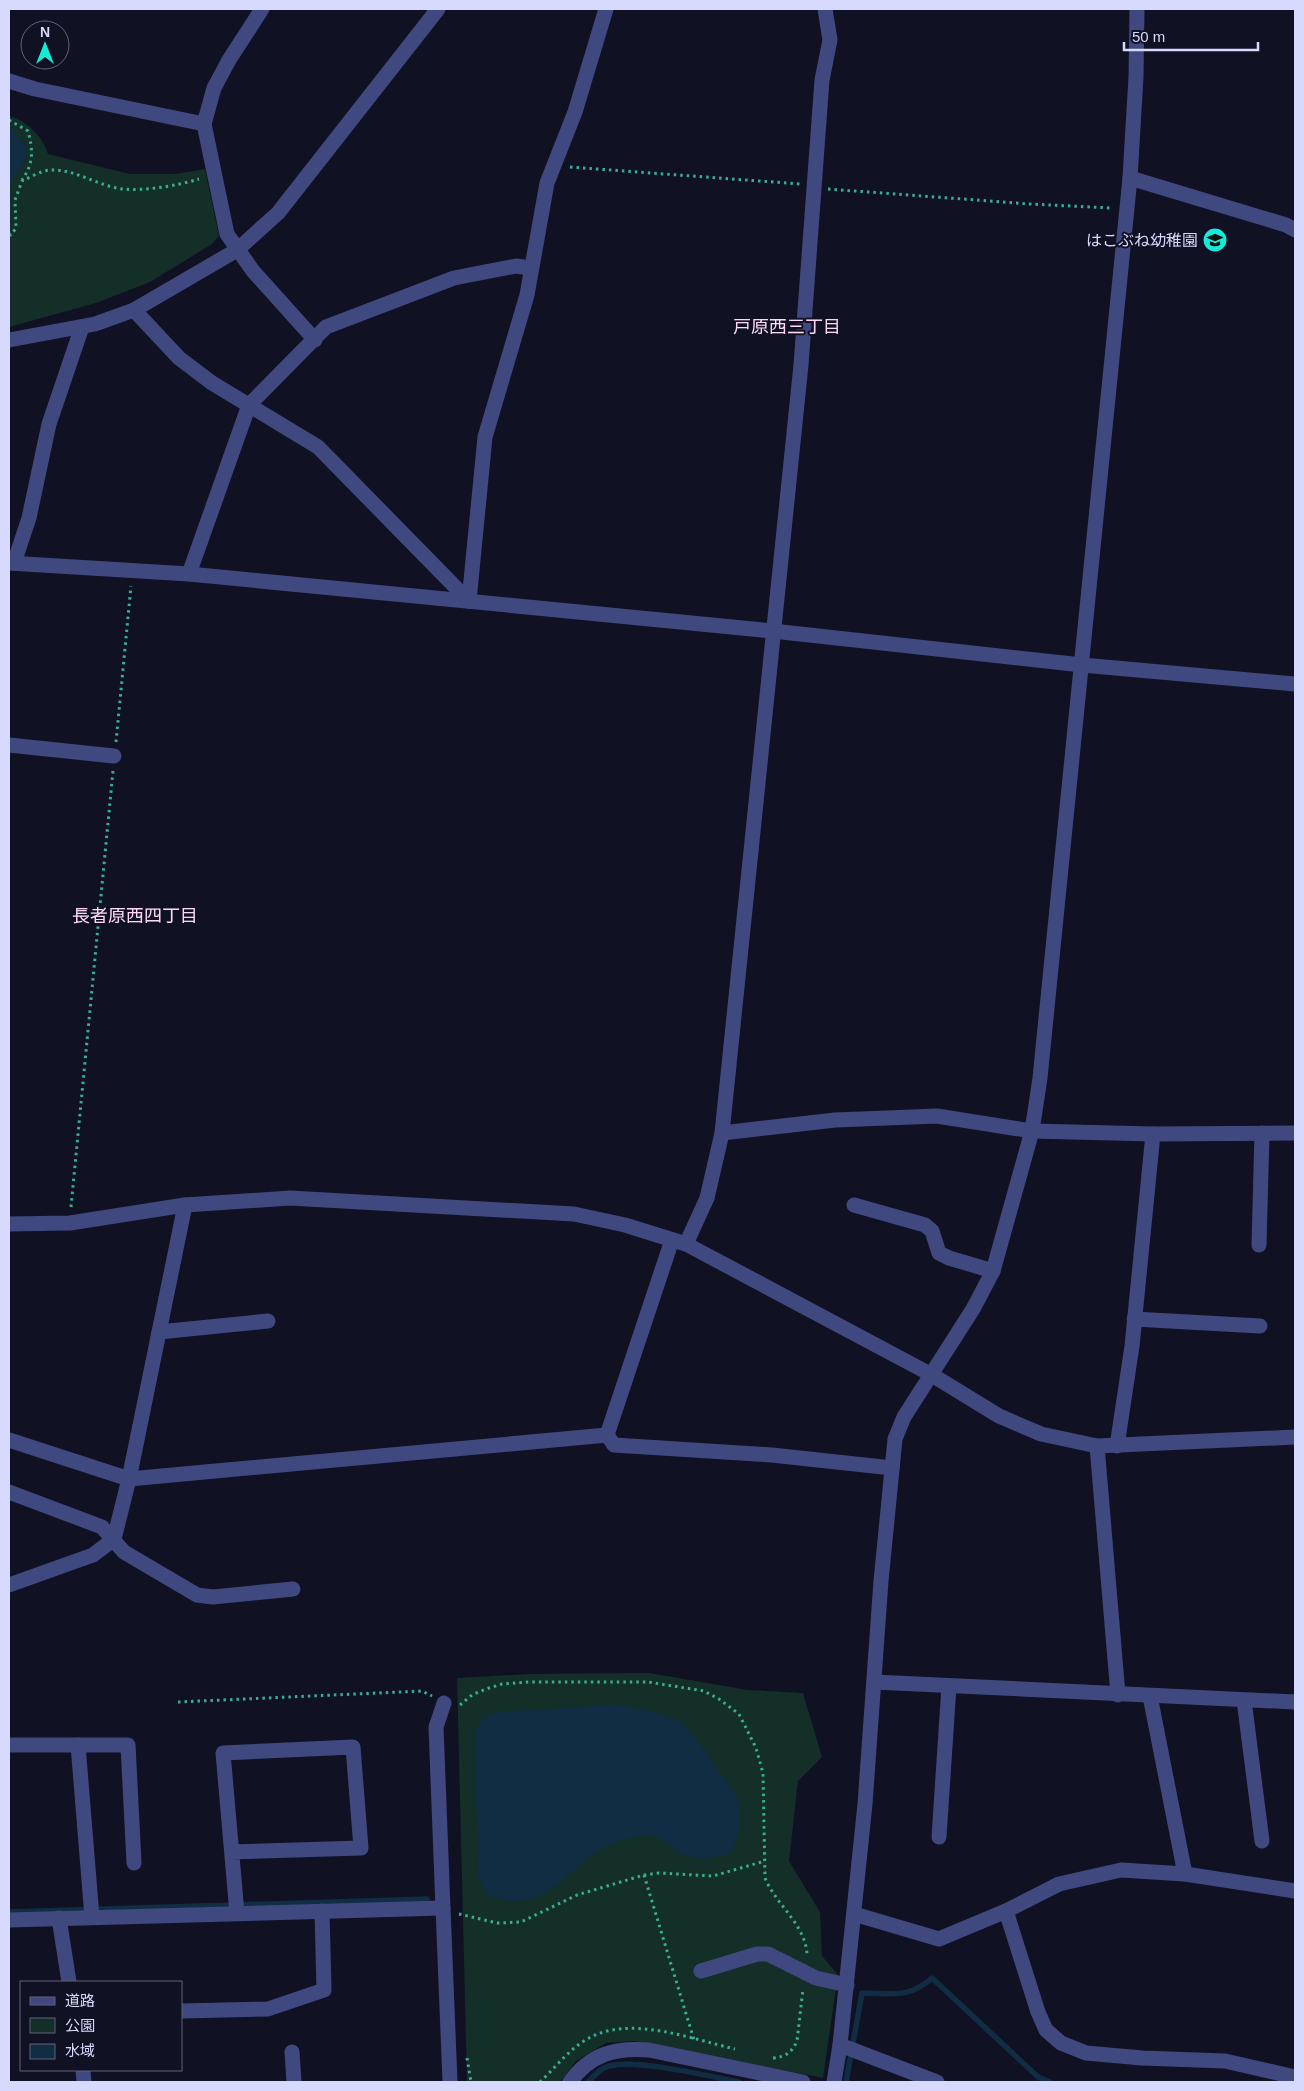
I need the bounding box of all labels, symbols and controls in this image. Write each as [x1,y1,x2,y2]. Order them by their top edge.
north arrow [20,20,70,70]
scale bar [1124,20,1258,52]
text: N [40,24,50,40]
text: 50 m [1132,28,1165,45]
school or university icon: はこぶね幼稚園 [1202,227,1228,253]
place label: はこぶね幼稚園 [1086,232,1198,249]
district label: 戸原西三丁目 [733,317,841,337]
district label: 長者原西四丁目 [72,906,198,926]
legend [20,1981,182,2071]
text: 道路 [65,1992,95,2009]
text: 公園 [65,2017,95,2034]
text: 水域 [65,2042,95,2059]

